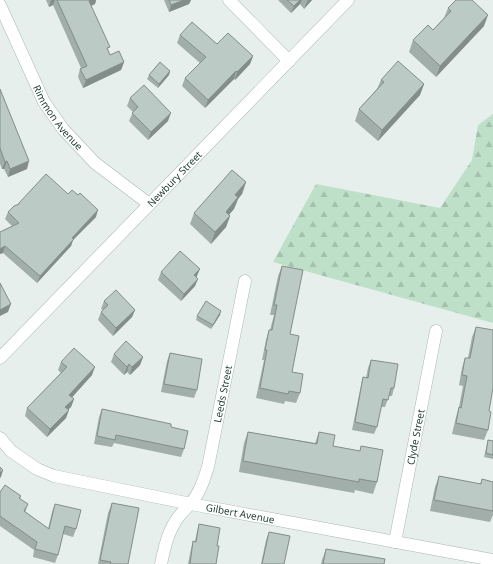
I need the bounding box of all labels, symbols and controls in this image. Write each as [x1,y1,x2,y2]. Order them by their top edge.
street label: Rimmon Avenue [30,82,86,153]
street label: Newbury Street [144,147,205,210]
street label: Leeds Street [210,364,235,424]
street label: Clyde Street [403,408,428,466]
street label: Gilbert Avenue [205,500,276,526]

